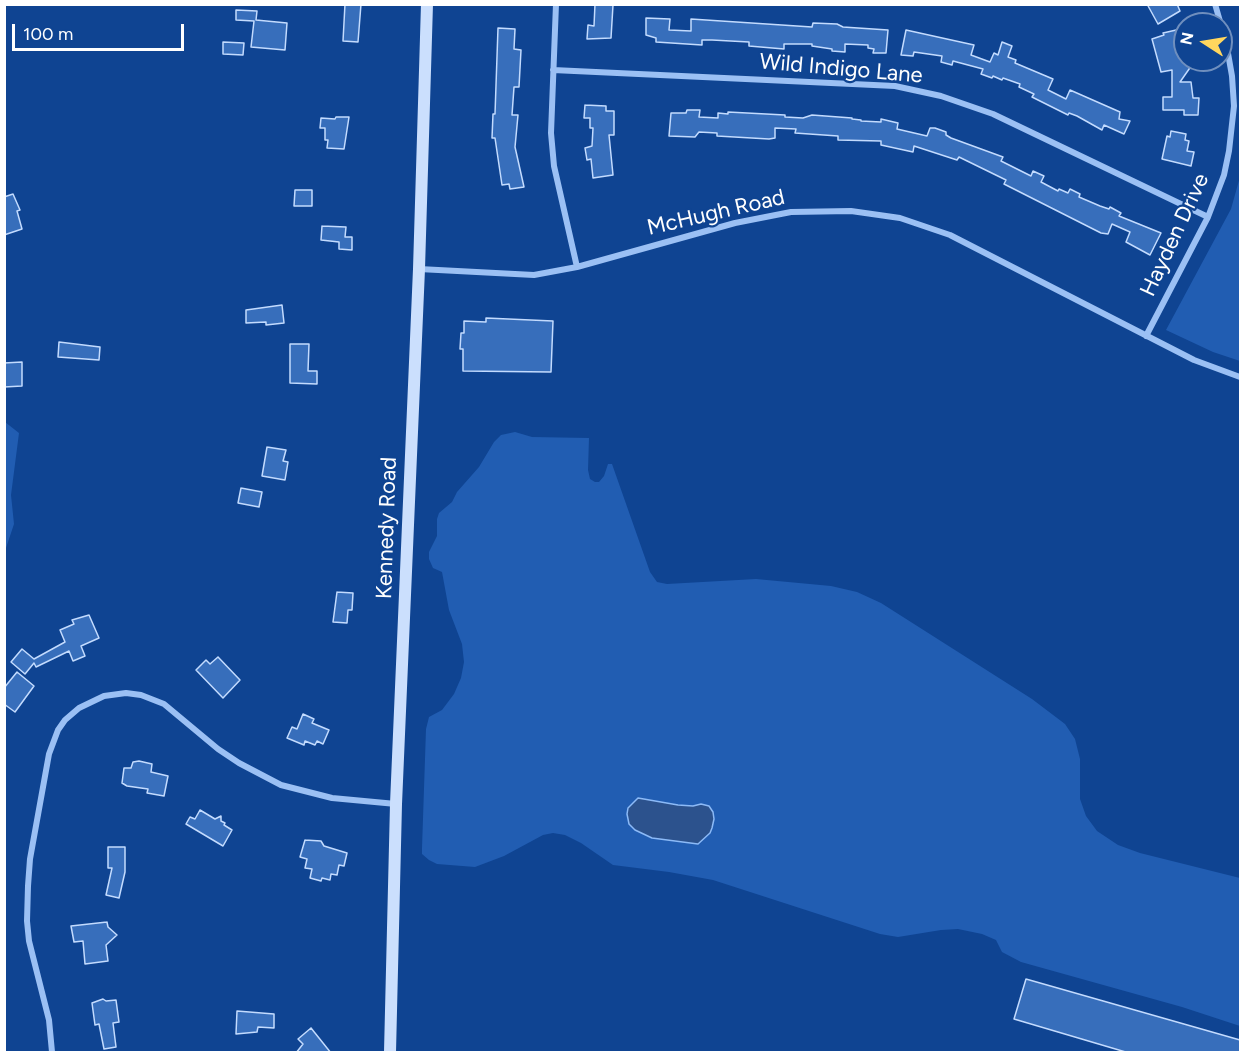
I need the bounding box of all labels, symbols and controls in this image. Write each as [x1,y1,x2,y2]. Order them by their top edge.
scale bar [15,12,188,50]
north arrow [1173,12,1233,72]
text: 100 m [23,23,73,45]
text: N [1176,31,1197,47]
street label: Wild Indigo Lane [758,49,924,89]
street label: Hayden Drive [1135,169,1215,301]
street label: McHugh Road [645,184,787,242]
street label: Kennedy Road [371,456,403,600]

